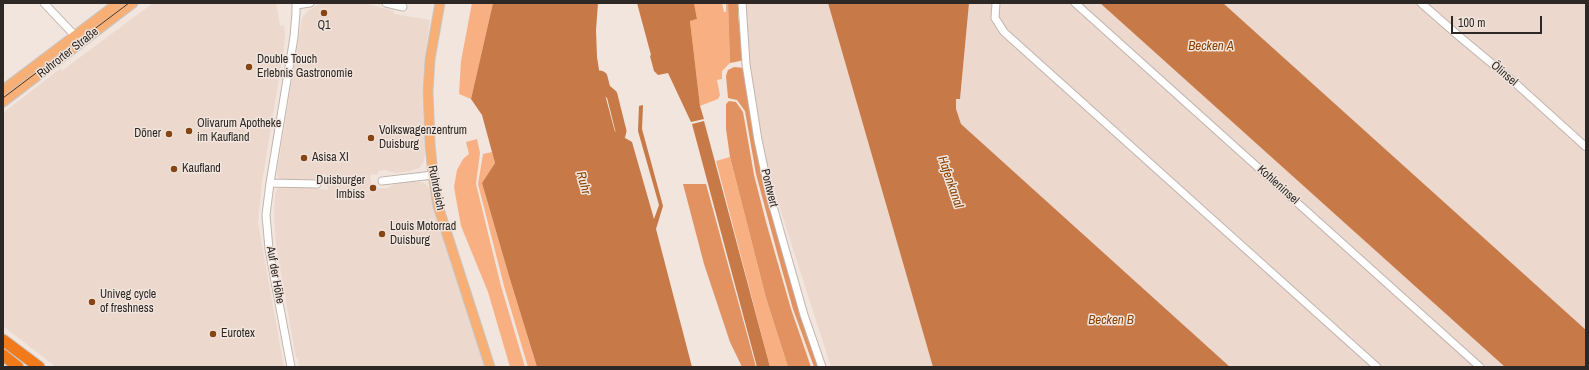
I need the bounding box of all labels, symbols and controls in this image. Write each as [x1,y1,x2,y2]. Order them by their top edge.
marker: Q1 [319,8,329,18]
scale bar [1453,8,1544,34]
text: 100 m [1458,15,1485,31]
place label: Q1 [317,19,331,33]
street label: Ruhrorter Straße [34,25,102,81]
water label: Becken A [1188,39,1234,55]
place label: Double Touch Erlebnis Gastronomie [257,53,353,81]
street label: Ölinsel [1488,59,1520,89]
marker: Double Touch Erlebnis Gastronomie [244,62,254,72]
place label: Olivarum Apotheke im Kaufland [197,117,281,145]
place label: Volkswagenzentrum Duisburg [379,124,467,152]
marker: Olivarum Apotheke im Kaufland [184,126,194,136]
place label: Döner [134,127,161,141]
marker: Döner [164,129,174,139]
marker: Volkswagenzentrum Duisburg [366,133,376,143]
place label: Asisa XI [312,151,349,165]
marker: Asisa XI [299,153,309,163]
water label: Hafenkanal [934,154,966,210]
place label: Kaufland [182,162,221,176]
street label: Kohleninsel [1254,162,1302,208]
marker: Kaufland [169,164,179,174]
street label: Ruhrdeich [425,164,447,212]
street label: Pontwert [757,167,781,209]
water label: Ruhr [572,170,594,196]
place label: Duisburger Imbiss [316,174,365,202]
marker: Duisburger Imbiss [368,183,378,193]
place label: Louis Motorrad Duisburg [390,220,456,248]
marker: Louis Motorrad Duisburg [377,229,387,239]
street label: Auf der Höhe [263,245,287,305]
place label: Univeg cycle of freshness [100,288,156,316]
marker: Univeg cycle of freshness [87,297,97,307]
water label: Becken B [1088,313,1134,329]
place label: Eurotex [221,327,255,341]
marker: Eurotex [208,329,218,339]

